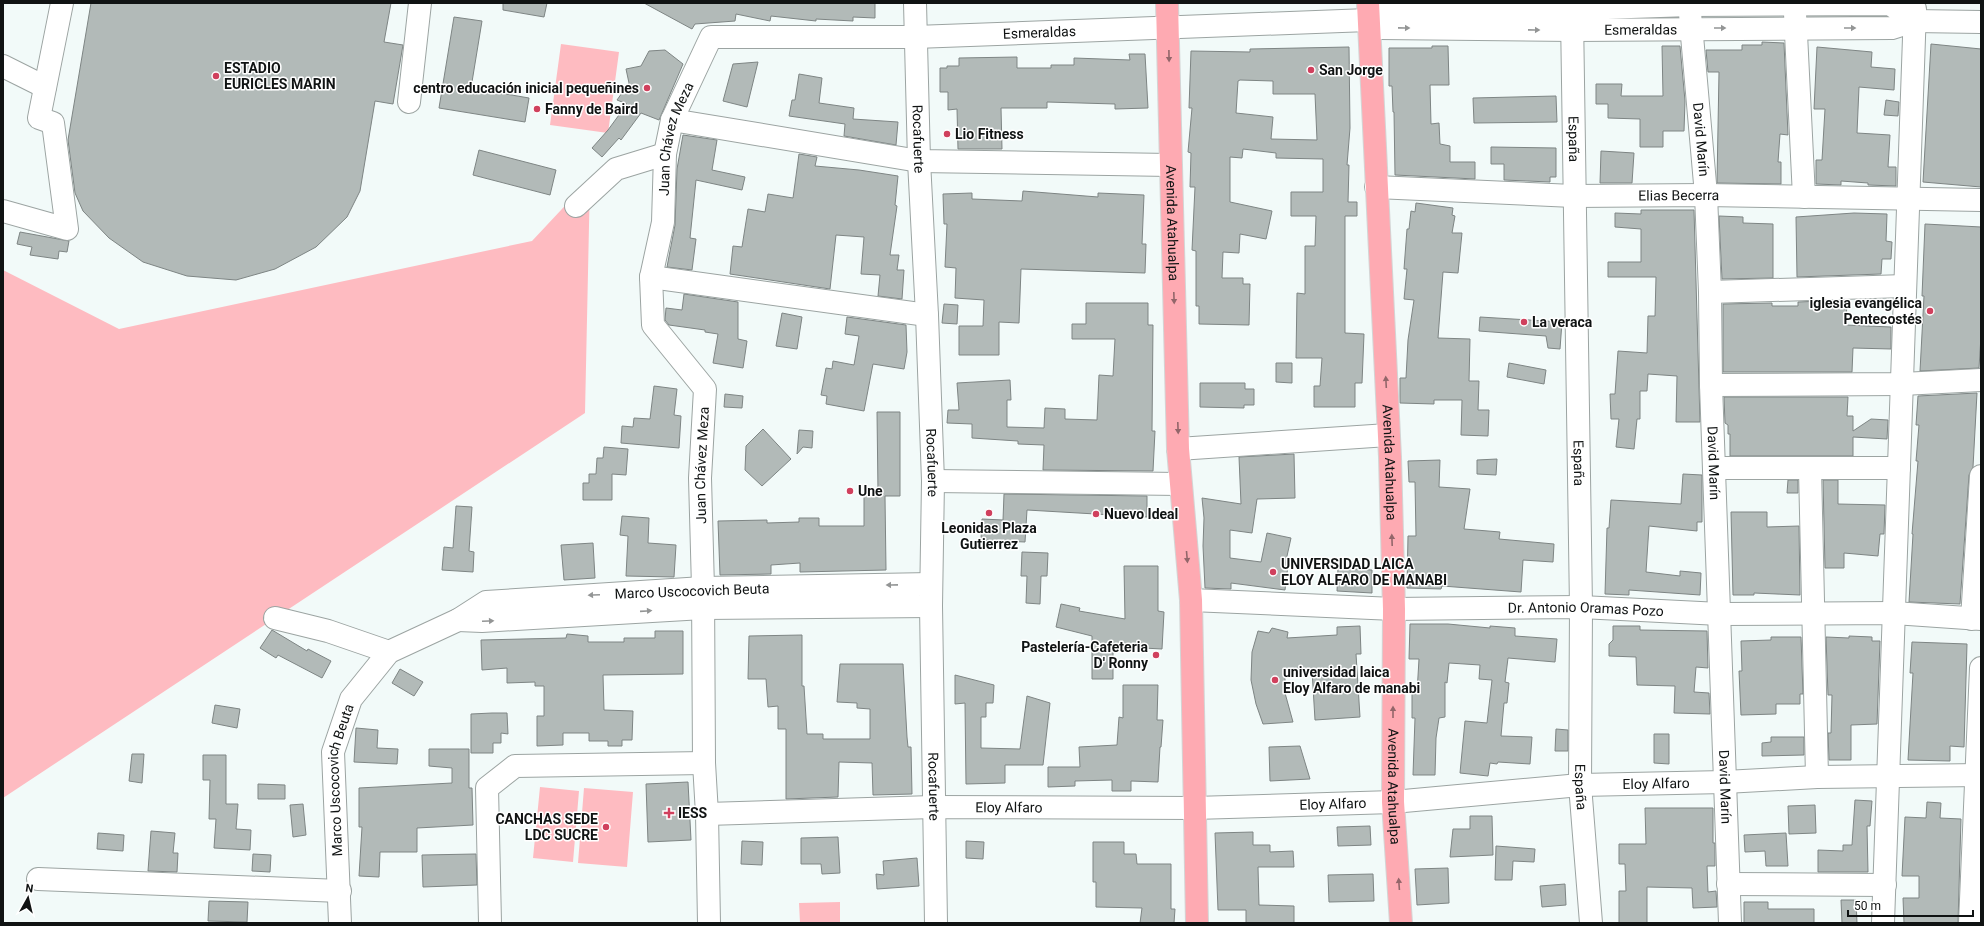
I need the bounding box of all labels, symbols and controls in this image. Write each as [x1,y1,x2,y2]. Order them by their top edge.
street label: Esmeraldas [1604,21,1677,38]
street label: Esmeraldas [1002,23,1076,42]
one-way arrow [1398,25,1411,31]
one-way arrow [1714,25,1727,31]
one-way arrow [1844,25,1857,31]
one-way arrow [1528,26,1540,33]
one-way arrow [1165,50,1172,62]
place label: ESTADIO EURICLES MARIN [224,60,336,92]
place label: San Jorge [1319,62,1383,78]
marker: San Jorge [1306,65,1316,75]
marker: ESTADIO EURICLES MARIN [211,71,221,81]
place label: centro educación inicial pequeñines [413,80,639,96]
street label: Juan Chávez Meza [656,80,697,196]
marker: centro educación inicial pequeñines [642,83,652,93]
place label: Fanny de Baird [545,101,638,117]
street label: David Marín [1690,102,1712,177]
marker: Fanny de Baird [532,104,542,114]
street label: Rocafuerte [910,104,928,174]
street label: España [1566,116,1582,162]
place label: Lio Fitness [955,126,1024,142]
marker: Lio Fitness [942,129,952,139]
street label: Avenida Atahualpa [1163,165,1182,281]
street label: Elias Becerra [1638,187,1719,204]
one-way arrow [1171,292,1177,305]
place label: iglesia evangélica Pentecostés [1810,295,1923,327]
marker: iglesia evangélica Pentecostés [1925,306,1935,316]
place label: La veraca [1532,314,1593,330]
marker: La veraca [1519,317,1529,327]
one-way arrow [1382,376,1389,388]
street label: Avenida Atahualpa [1379,404,1400,521]
street label: Juan Chávez Meza [692,406,712,524]
one-way arrow [1174,422,1181,434]
street label: David Marín [1704,426,1723,500]
street label: Rocafuerte [923,428,941,497]
street label: España [1570,440,1587,486]
place label: Une [858,483,883,499]
marker: Une [845,486,855,496]
place label: Nuevo Ideal [1104,506,1178,522]
marker: Leonidas Plaza Gutierrez [984,508,994,518]
marker: Nuevo Ideal [1091,509,1101,519]
place label: Leonidas Plaza Gutierrez [941,520,1037,552]
one-way arrow [1389,533,1395,546]
one-way arrow [1184,551,1190,564]
place label: UNIVERSIDAD LAICA ELOY ALFARO DE MANABI [1281,556,1447,588]
marker: UNIVERSIDAD LAICA ELOY ALFARO DE MANABI [1268,567,1278,577]
street label: Marco Uscocovich Beuta [614,580,770,602]
one-way arrow [885,582,898,588]
one-way arrow [587,592,600,598]
street label: Dr. Antonio Oramas Pozo [1508,599,1664,619]
one-way arrow [640,608,652,615]
one-way arrow [482,617,494,624]
place label: Pastelería-Cafeteria D' Ronny [1021,639,1149,671]
marker: Pastelería-Cafeteria D' Ronny [1151,650,1161,660]
place label: universidad laica Eloy Alfaro de manabi [1283,664,1420,696]
marker: universidad laica Eloy Alfaro de manabi [1270,675,1280,685]
street label: Marco Uscocovich Beuta [325,702,357,857]
one-way arrow [1390,705,1396,718]
street label: Avenida Atahualpa [1385,728,1404,845]
street label: David Marín [1716,750,1734,824]
street label: Rocafuerte [925,752,942,821]
street label: España [1572,764,1590,811]
street label: Eloy Alfaro [1622,775,1690,792]
street label: Eloy Alfaro [1299,795,1367,813]
street label: Eloy Alfaro [975,799,1042,815]
place label: IESS [678,805,708,821]
marker: IESS [663,807,675,819]
place label: CANCHAS SEDE LDC SUCRE [495,811,598,843]
marker: CANCHAS SEDE LDC SUCRE [601,822,611,832]
north arrow [8,878,48,918]
one-way arrow [1395,878,1402,890]
text: N [25,882,34,896]
scale bar [1848,892,1973,918]
text: 50 m [1854,899,1881,913]

